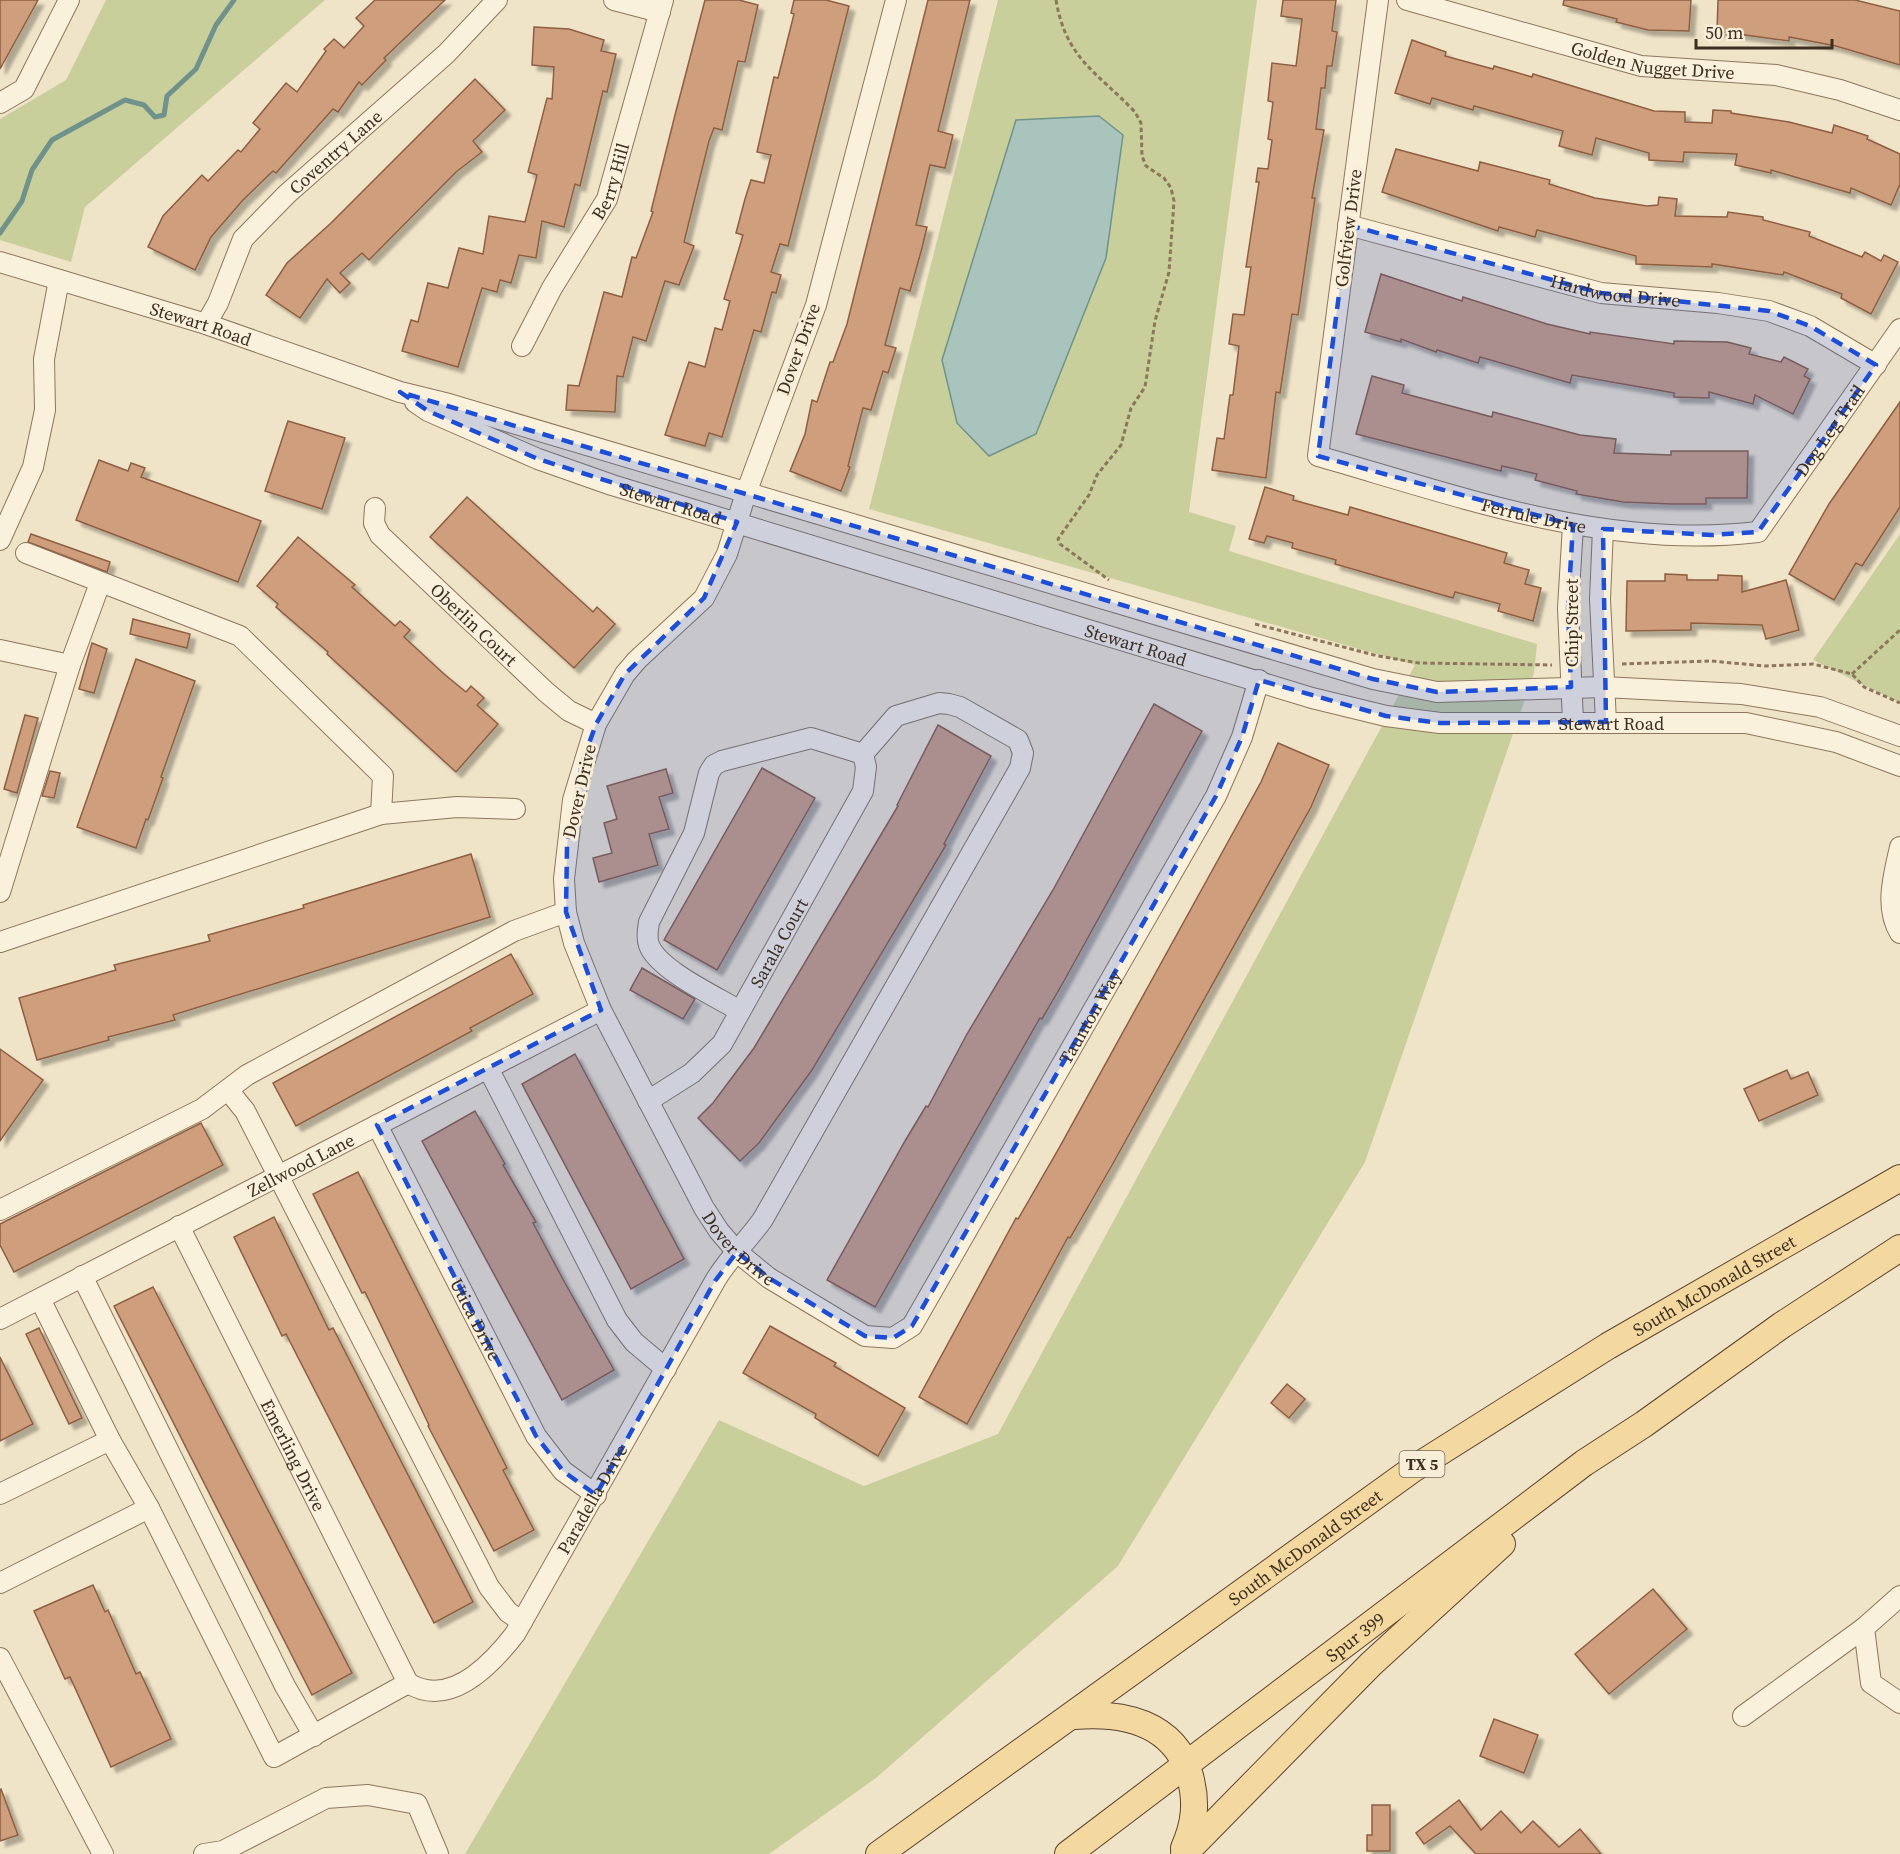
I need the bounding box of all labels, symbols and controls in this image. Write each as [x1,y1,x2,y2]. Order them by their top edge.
scale bar [1696,12,1832,50]
text: 50 m [1705,20,1743,45]
street label: Golden Nugget Drive [1568,34,1736,85]
street label: Coventry Lane [283,104,387,200]
street label: Berry Hill [585,140,635,224]
street label: Golfview Drive [1328,168,1368,288]
street label: Hardwood Drive [1548,268,1682,312]
street label: Stewart Road [147,295,255,352]
street label: Dover Drive [770,300,826,398]
street label: Dog Leg Trail [1788,379,1870,481]
street label: Stewart Road [617,476,725,530]
street label: Ferrule Drive [1479,491,1588,538]
street label: Oberlin Court [425,577,523,671]
street label: Chip Street [1559,579,1584,667]
street label: Stewart Road [1082,617,1190,672]
street label: Stewart Road [1559,711,1664,736]
street label: Dover Drive [556,742,602,840]
street label: Sarala Court [744,893,814,992]
street label: Taunton Way [1052,964,1127,1069]
street label: Zellwood Lane [243,1127,358,1202]
street label: Dover Drive [697,1206,780,1291]
street label: South McDonald Street [1628,1228,1800,1342]
street label: Utica Drive [445,1274,508,1365]
street label: Emerling Drive [255,1395,332,1515]
street label: Paradella Drive [550,1439,633,1559]
road number: TX 5 [1400,1451,1444,1477]
street label: South McDonald Street [1223,1483,1387,1611]
street label: Spur 399 [1320,1606,1390,1667]

